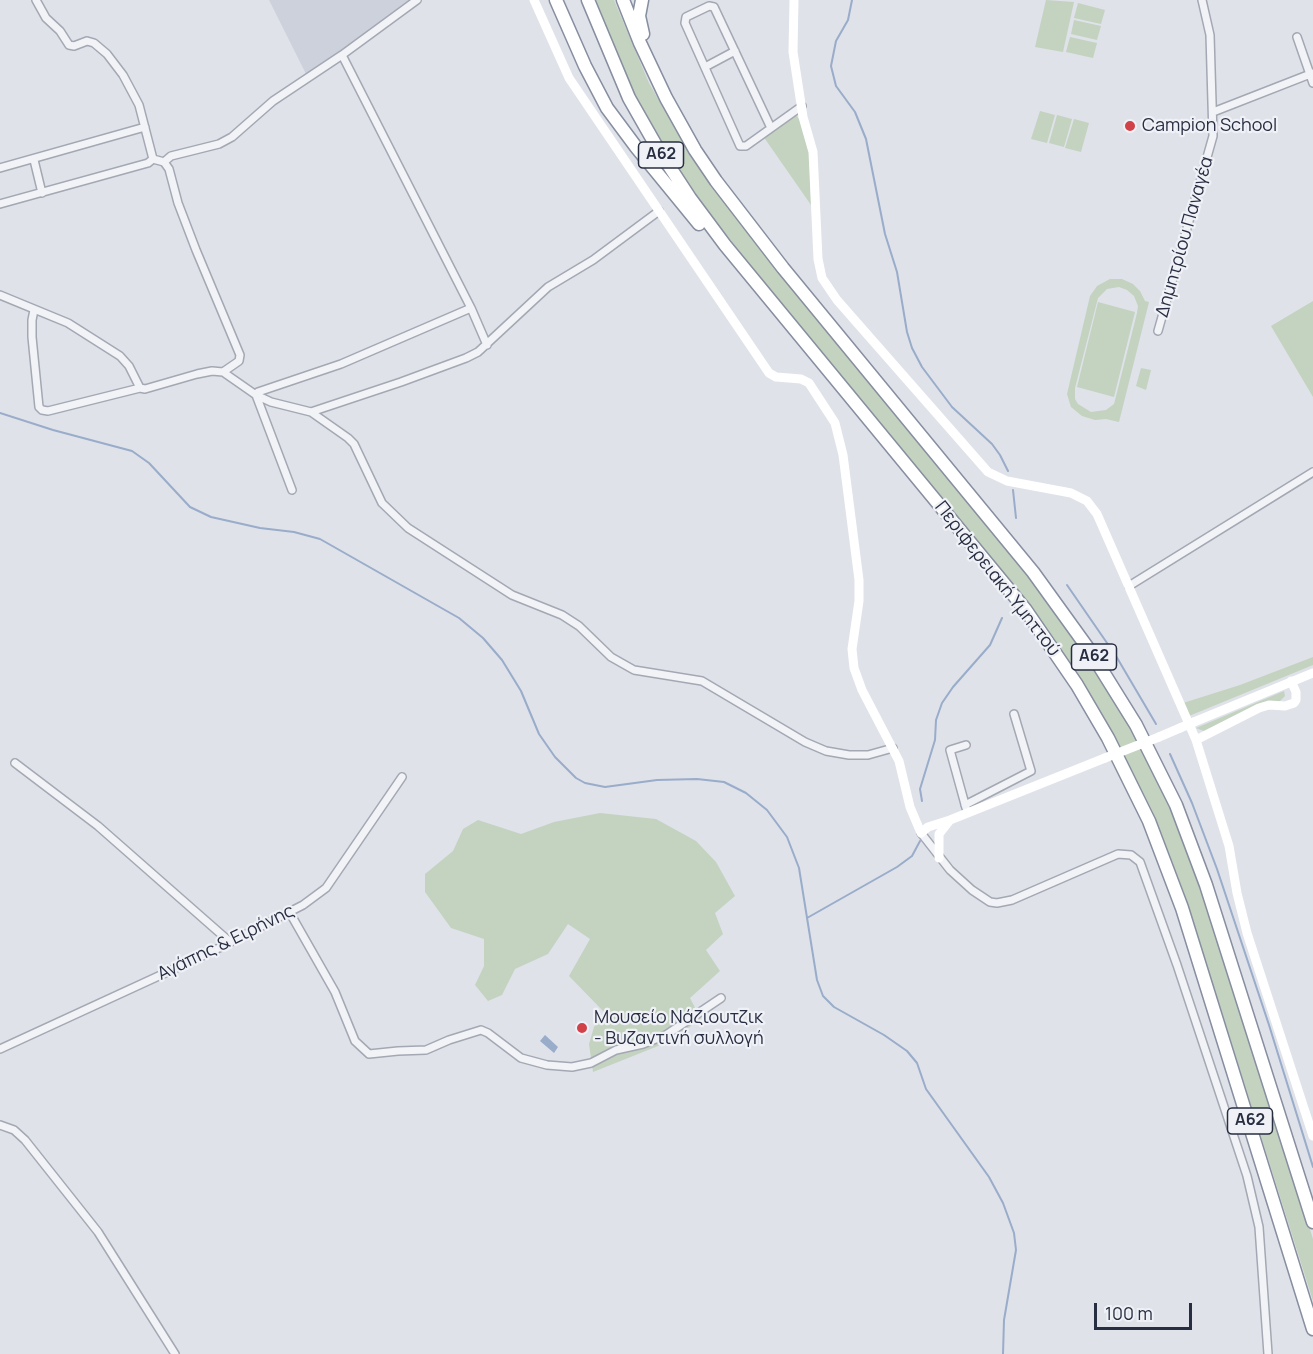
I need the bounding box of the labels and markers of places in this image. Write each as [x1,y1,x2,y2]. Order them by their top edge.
place label: Campion School [1142,115,1277,137]
marker: Campion School [1123,119,1137,133]
place label: Μουσείο Νάζιουτζικ - Βυζαντινή συλλογή [594,1007,764,1050]
marker: Μουσείο Νάζιουτζικ - Βυζαντινή συλλογή [575,1021,589,1035]

